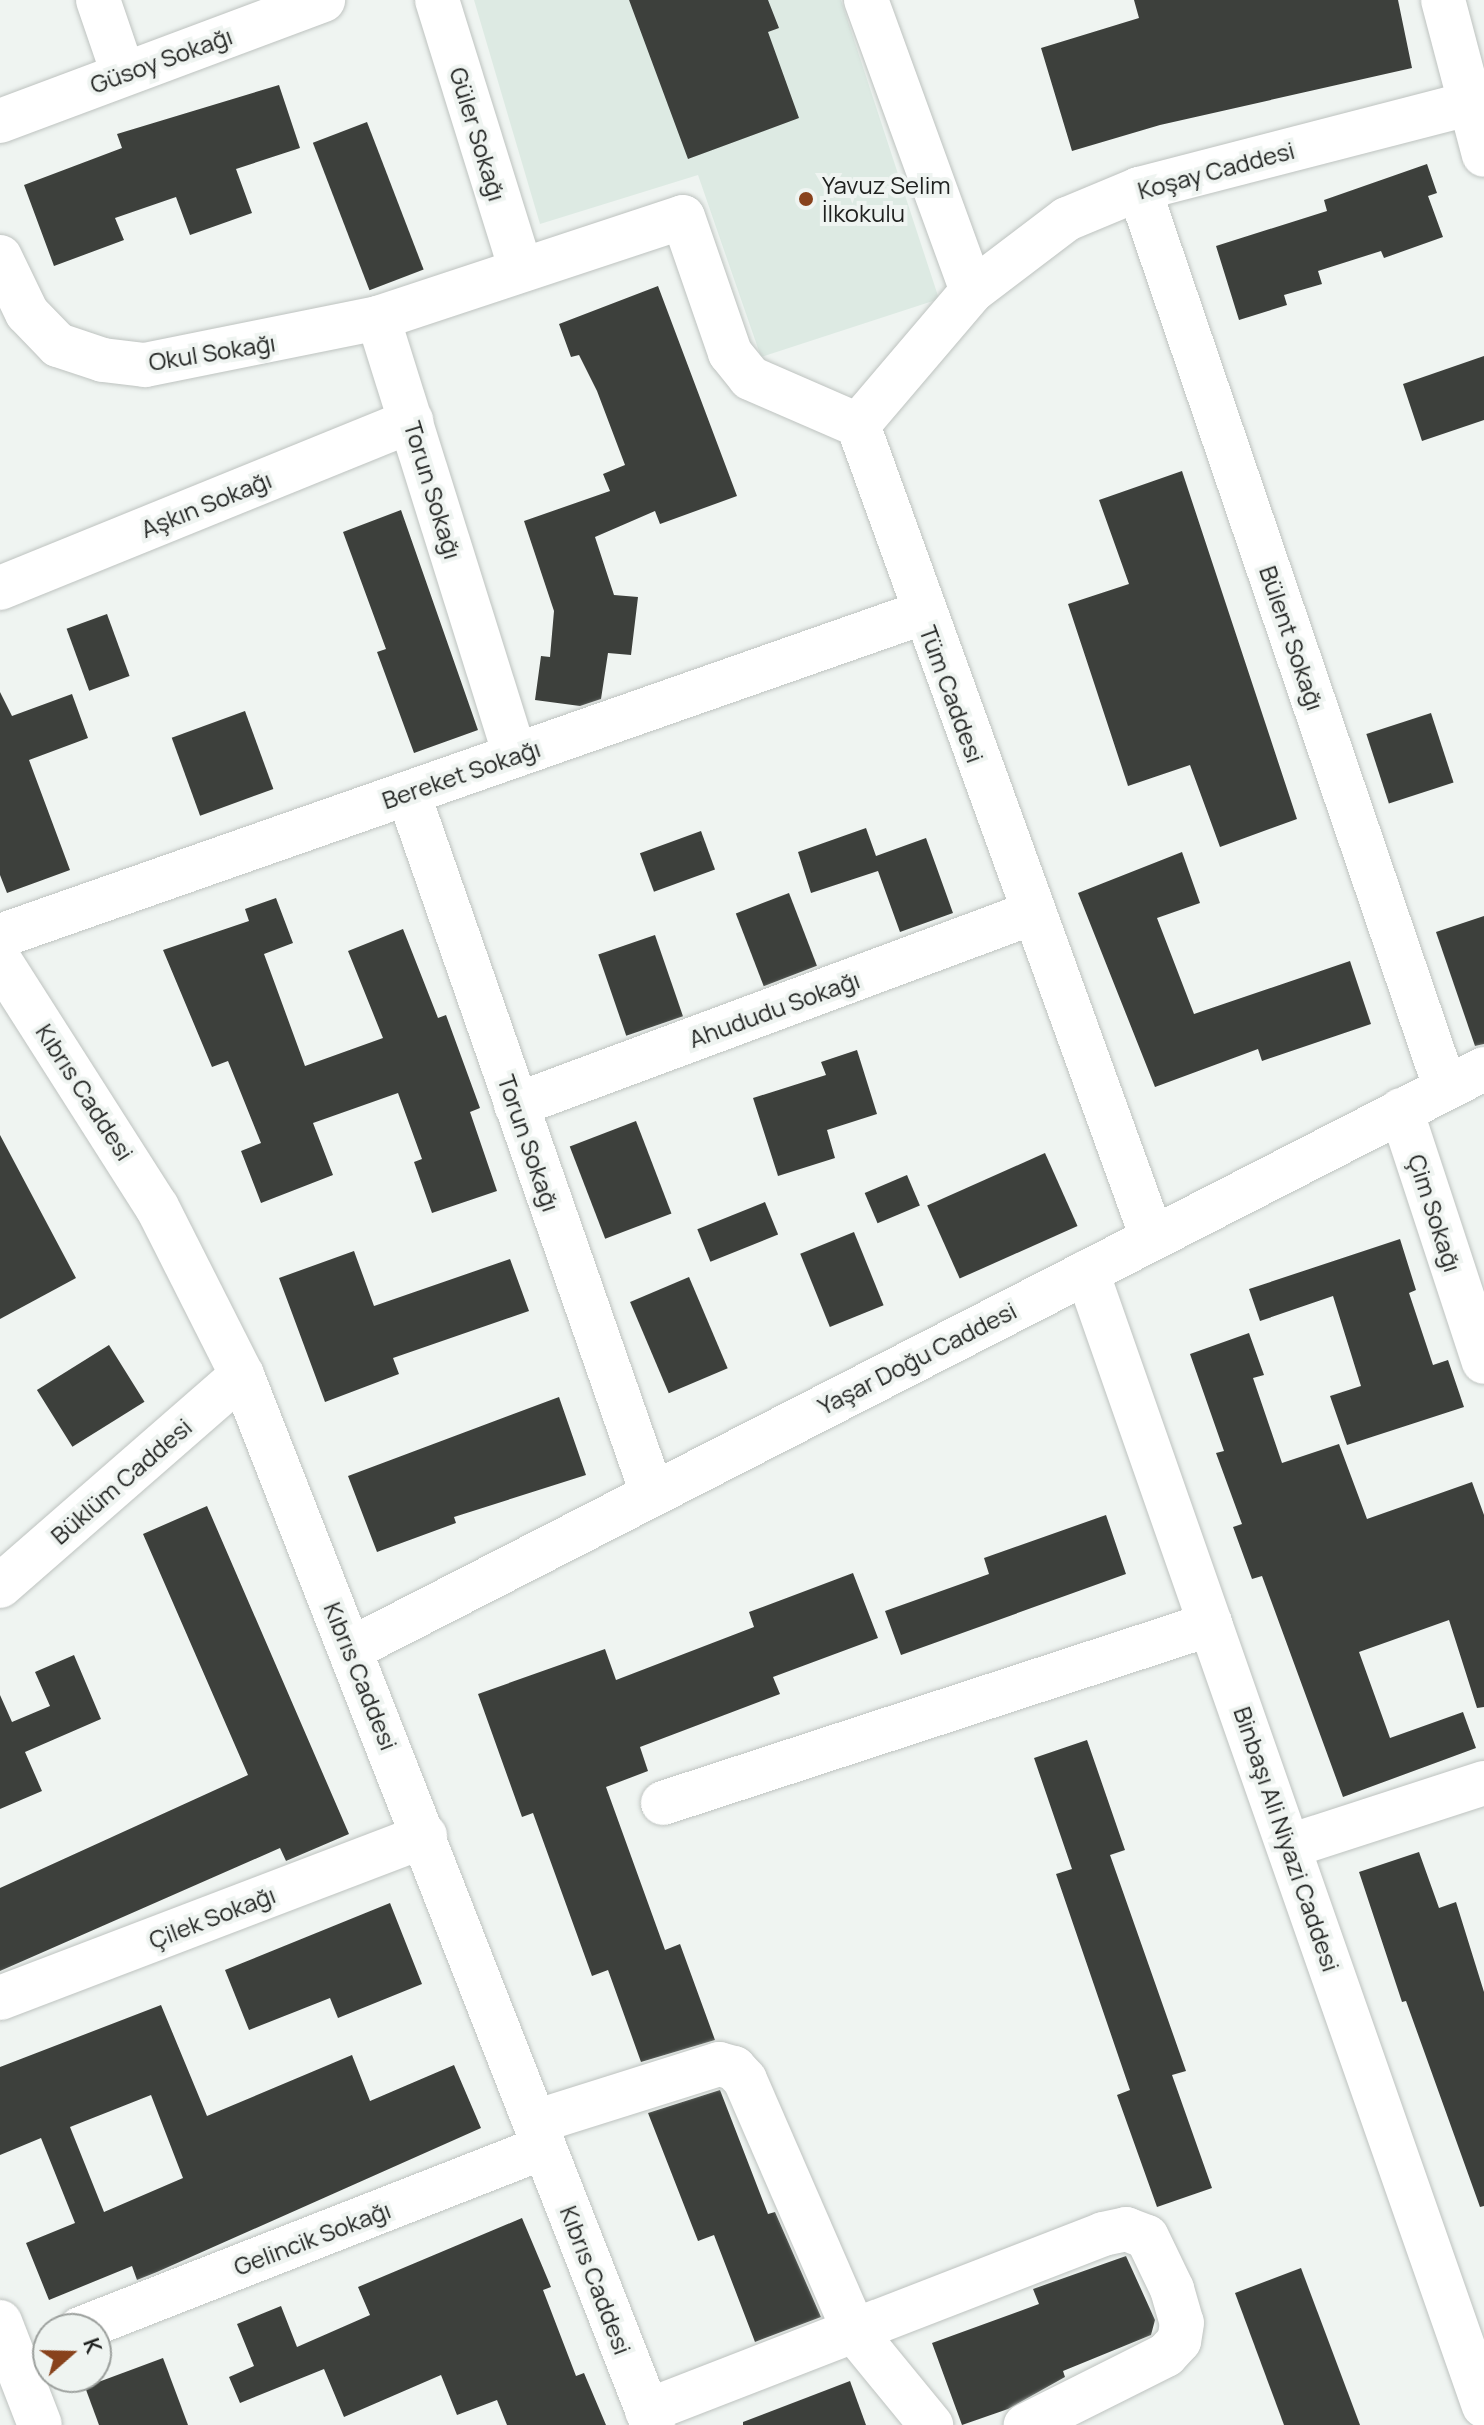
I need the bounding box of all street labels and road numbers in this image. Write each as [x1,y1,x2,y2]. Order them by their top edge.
street label: Güsoy Sokağı [86,21,236,99]
street label: Güler Sokağı [444,64,512,204]
street label: Koşay Caddesi [1134,135,1298,205]
street label: Okul Sokağı [147,328,277,376]
street label: Torun Sokağı [398,418,468,562]
street label: Aşkın Sokağı [136,465,276,543]
street label: Bülent Sokağı [1254,562,1330,714]
street label: Tüm Caddesi [914,622,990,766]
street label: Bereket Sokağı [378,733,544,815]
street label: Ahududu Sokağı [685,965,863,1053]
street label: Kıbrıs Caddesi [30,1018,140,1166]
street label: Torun Sokağı [492,1071,566,1215]
street label: Çim Sokağı [1402,1151,1468,1275]
street label: Yaşar Doğu Caddesi [813,1295,1021,1421]
street label: Büklüm Caddesi [45,1412,197,1550]
street label: Kıbrıs Caddesi [318,1598,404,1754]
street label: Binbaşı Ali Niyazi Caddesi [1228,1703,1346,1975]
street label: Çilek Sokağı [145,1880,279,1954]
street label: Gelincik Sokağı [230,2195,394,2281]
street label: Kıbrıs Caddesi [554,2202,638,2358]

